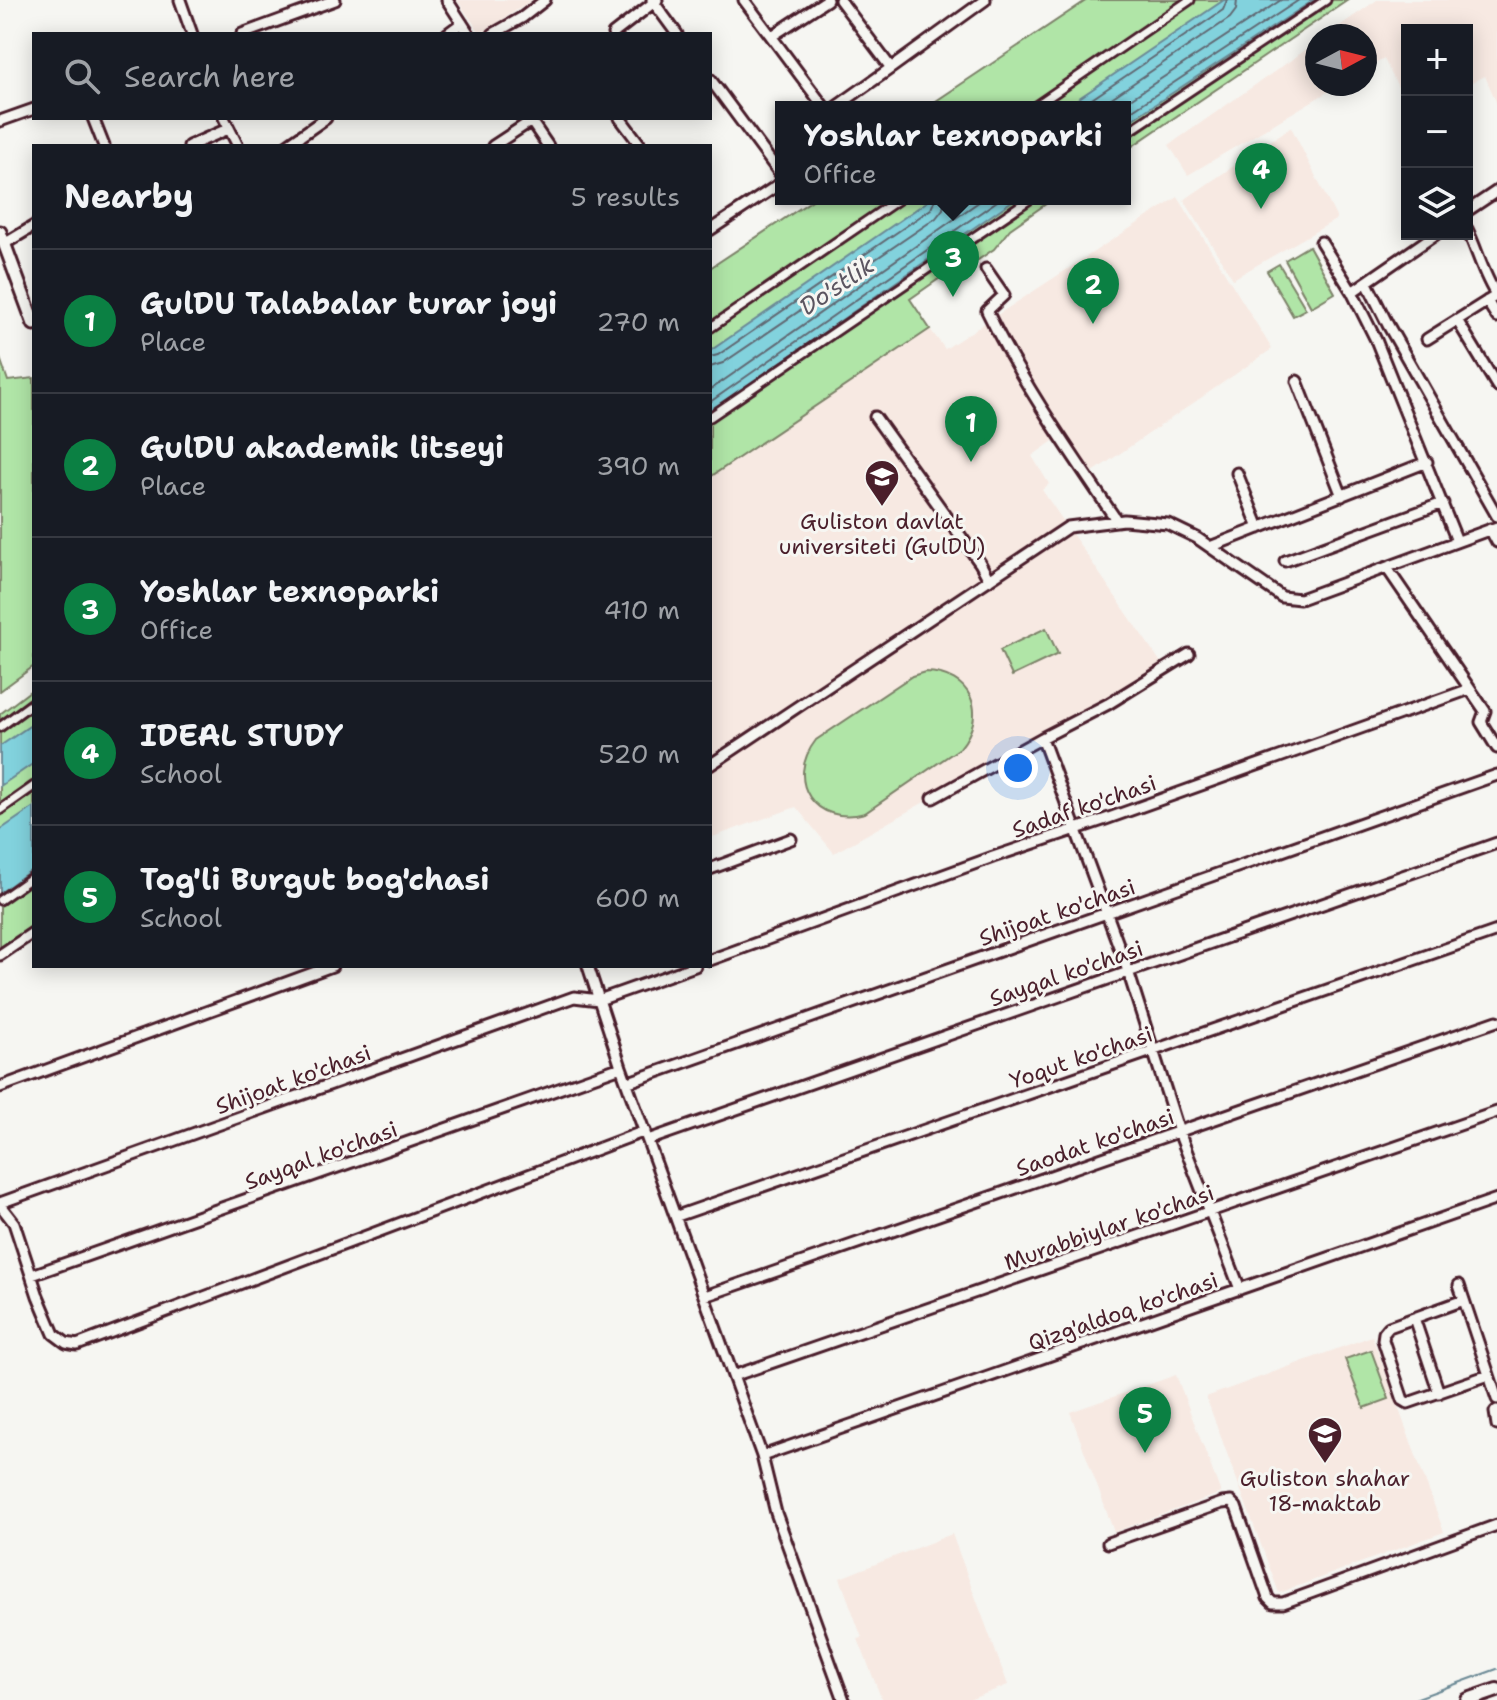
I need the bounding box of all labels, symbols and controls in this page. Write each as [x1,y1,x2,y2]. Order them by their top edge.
north arrow [1305,24,1377,96]
map controls [1401,24,1473,240]
button: + [1401,24,1473,96]
search box [32,32,712,120]
icon: search [60,54,104,98]
text: Search here [124,56,295,97]
button: − [1401,96,1473,168]
popup [775,101,1131,205]
text: Yoshlar texnoparki [803,115,1103,156]
pin: 4 [1235,143,1287,209]
text: Office [803,156,877,191]
button: layers [1401,168,1473,240]
text: Nearby [64,173,194,219]
text: 5 results [571,179,680,214]
pin: 3 [927,231,979,297]
water label: Do'stlik [793,249,881,323]
pin: 2 [1067,258,1119,324]
text: GulDU Talabalar turar joyi [140,283,557,324]
text: 1 [84,304,96,339]
text: 270 m [597,304,680,339]
text: Place [140,324,206,359]
pin: 1 [945,396,997,462]
text: GulDU akademik litseyi [140,427,504,468]
text: 2 [81,448,99,483]
text: 390 m [596,448,680,483]
school or university icon: Guliston davlat universiteti (GulDU) [863,458,901,508]
text: Place [140,468,206,503]
place label: Guliston davlat universiteti (GulDU) [779,507,985,561]
text: Yoshlar texnoparki [140,571,439,612]
text: 3 [81,592,99,627]
text: 410 m [603,592,680,627]
text: Office [140,612,213,647]
text: IDEAL STUDY [140,715,343,756]
text: 4 [81,736,99,771]
text: 520 m [599,736,680,771]
your location [998,748,1038,788]
text: School [140,756,222,791]
street label: Sadaf ko'chasi [1008,768,1160,845]
text: Tog'li Burgut bog'chasi [140,859,489,900]
street label: Shijoat ko'chasi [975,872,1139,953]
text: 5 [82,880,98,915]
text: 600 m [595,880,680,915]
text: School [140,900,222,935]
street label: Sayqal ko'chasi [985,934,1147,1013]
street label: Yoqut ko'chasi [1006,1019,1156,1095]
street label: Shijoat ko'chasi [211,1038,375,1121]
street label: Saodat ko'chasi [1012,1102,1178,1183]
street label: Sayqal ko'chasi [241,1114,402,1197]
street label: Murabbiylar ko'chasi [1000,1178,1218,1277]
street label: Qizg'aldoq ko'chasi [1024,1265,1222,1358]
pin: 5 [1119,1387,1171,1453]
school or university icon: Guliston shahar 18-maktab [1306,1415,1344,1465]
place label: Guliston shahar 18-maktab [1240,1464,1410,1518]

